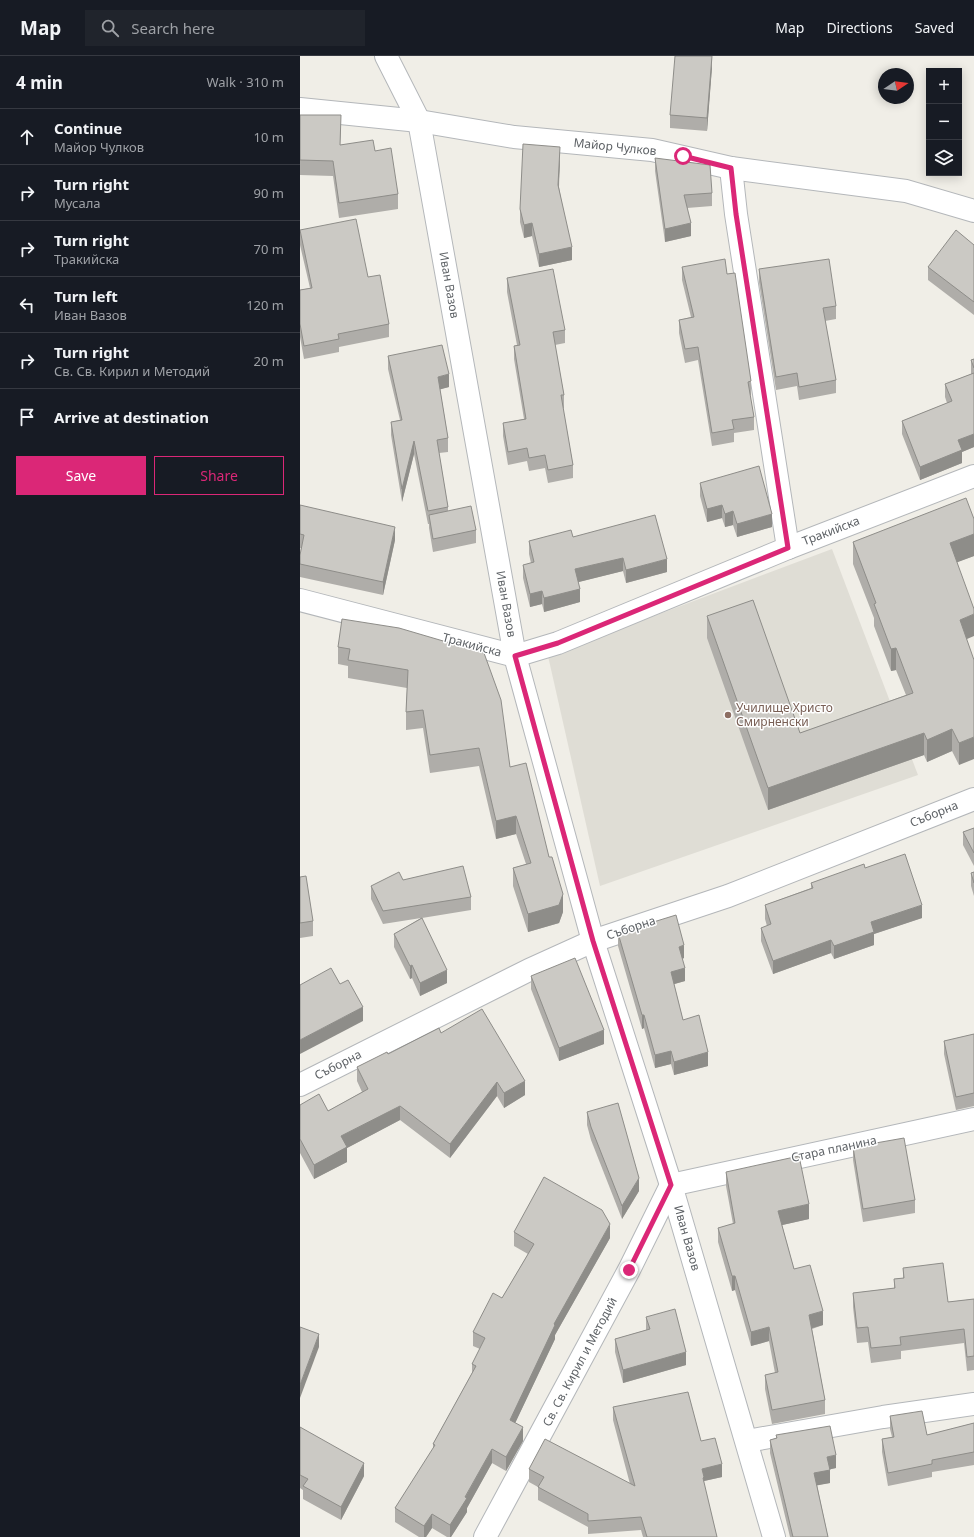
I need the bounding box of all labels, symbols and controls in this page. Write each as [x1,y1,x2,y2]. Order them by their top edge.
search box [85,10,365,46]
text: Map [20,15,61,41]
icon: search [99,17,121,39]
text: Search here [131,18,215,38]
text: Map [775,18,804,37]
text: Directions [826,18,893,37]
text: Saved [915,18,954,37]
north arrow [878,68,914,104]
map controls [926,68,962,176]
button: + [926,68,962,104]
text: 4 min [16,71,63,94]
text: Walk · 310 m [206,73,284,91]
button: − [926,104,962,140]
text: Continue [54,118,122,138]
icon: ahead [16,126,38,148]
text: 10 m [254,128,284,146]
street label: Майор Чулков [573,134,658,159]
text: Майор Чулков [54,138,144,156]
button: layers [926,140,962,176]
route start [674,147,692,165]
text: Turn right [54,174,129,194]
icon: right [16,182,38,204]
text: 90 m [254,184,284,202]
text: Мусала [54,194,101,212]
text: Turn right [54,230,129,250]
icon: right [16,238,38,260]
text: 70 m [254,240,284,258]
text: Тракийска [54,250,119,268]
street label: Иван Вазов [435,250,464,320]
text: Turn left [54,286,118,306]
icon: left [16,294,38,316]
text: 120 m [246,296,284,314]
text: Иван Вазов [54,306,127,324]
text: Turn right [54,342,129,362]
icon: right [16,350,38,372]
text: 20 m [254,352,284,370]
text: Св. Св. Кирил и Методий [54,362,210,380]
icon: arrive [16,406,38,428]
text: Arrive at destination [54,407,209,427]
button: Save [16,456,146,495]
button: Share [154,456,284,495]
street label: Тракийска [800,512,862,549]
street label: Иван Вазов [492,569,521,639]
street label: Тракийска [441,629,503,661]
place label: Училище Христо Смирненски [736,699,833,730]
marker: Училище Христо Смирненски [723,710,733,720]
street label: Съборна [907,796,961,831]
street label: Съборна [604,912,658,943]
street label: Съборна [311,1045,364,1084]
street label: Стара планина [790,1131,878,1166]
street label: Иван Вазов [670,1203,705,1273]
route end [620,1261,638,1279]
street label: Св. Св. Кирил и Методий [538,1294,621,1429]

